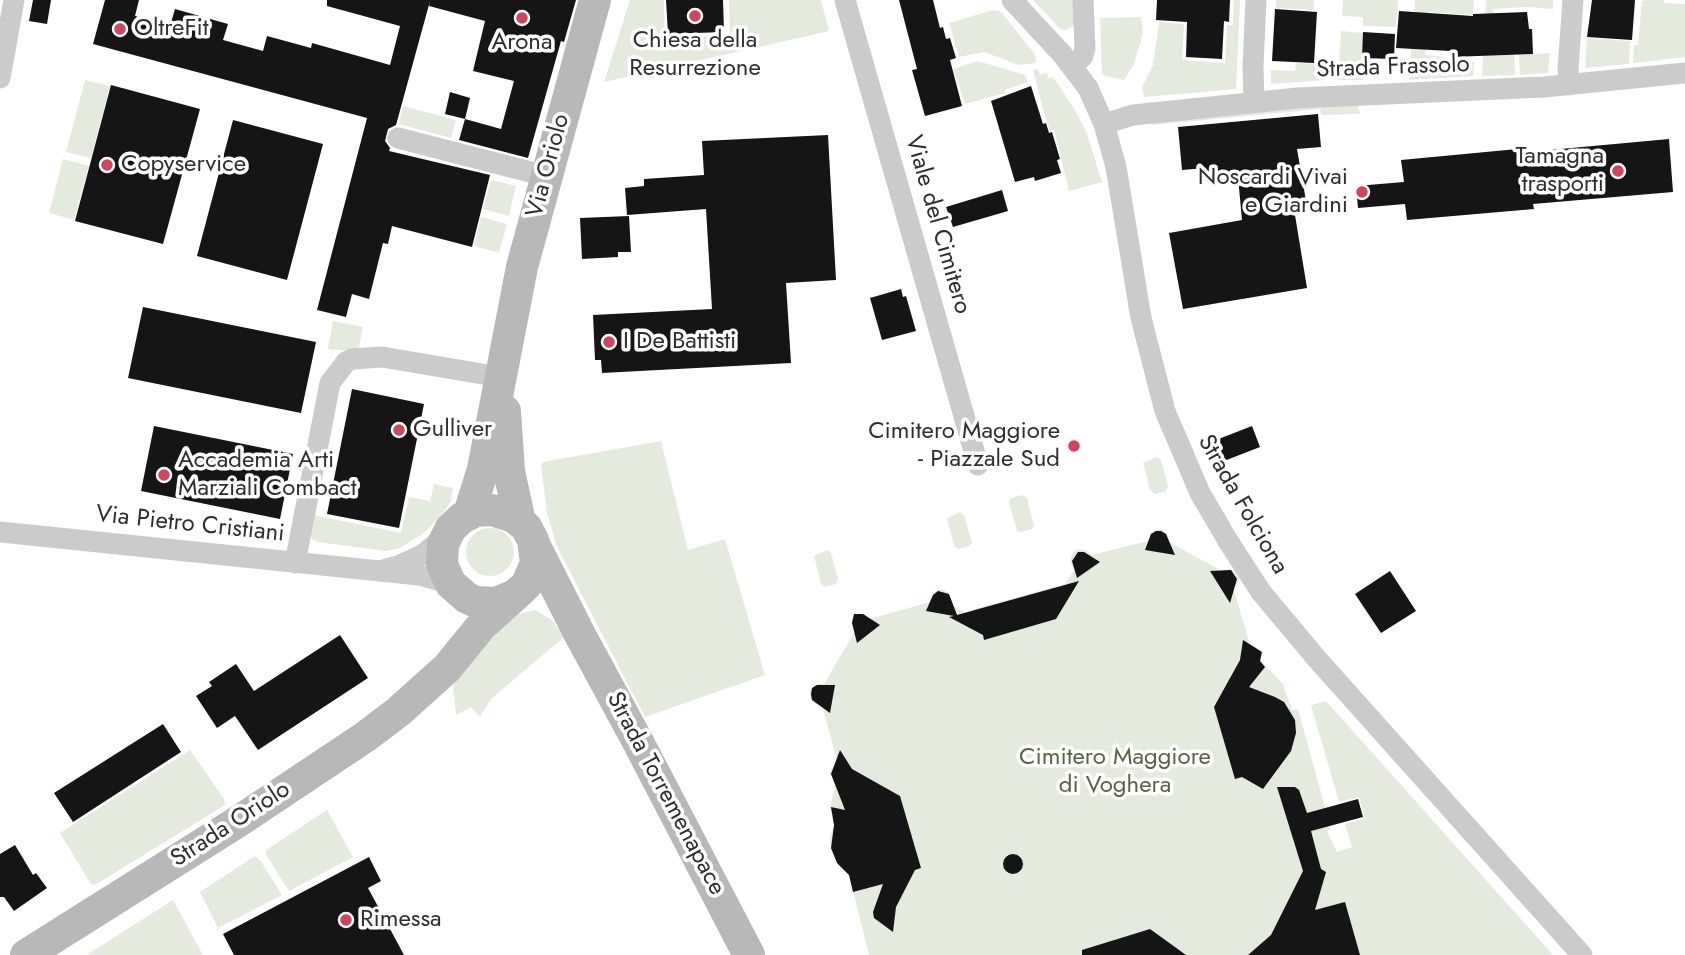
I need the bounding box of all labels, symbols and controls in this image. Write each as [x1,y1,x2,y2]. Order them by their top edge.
marker: Chiesa della Resurrezione [687,8,703,24]
marker: Arona [514,10,530,26]
place label: OltreFit [134,15,208,43]
marker: OltreFit [112,21,128,37]
place label: Chiesa della Resurrezione [629,27,761,83]
place label: Arona [492,29,552,57]
street label: Strada Frassolo [1316,51,1470,85]
street label: Via Oriolo [521,111,577,221]
street label: Viale del Cimitero [898,132,976,318]
place label: Tamagna trasporti [1516,143,1604,199]
place label: Copyservice [121,151,246,179]
marker: Copyservice [99,157,115,173]
marker: Tamagna trasporti [1610,163,1626,179]
place label: Noscardi Vivai e Giardini [1198,164,1348,220]
marker: Noscardi Vivai e Giardini [1354,184,1370,200]
place label: I De Battisti [623,328,736,356]
marker: I De Battisti [601,334,617,350]
place label: Gulliver [413,416,492,444]
place label: Cimitero Maggiore - Piazzale Sud [868,418,1060,474]
marker: Gulliver [391,422,407,438]
street label: Strada Folciona [1191,430,1293,580]
marker: Cimitero Maggiore - Piazzale Sud [1066,438,1082,454]
place label: Accademia Arti Marziali Combact [178,447,356,503]
marker: Accademia Arti Marziali Combact [156,467,172,483]
street label: Via Pietro Cristiani [94,501,286,549]
street label: Strada Torremenapace [599,688,731,900]
park label: Cimitero Maggiore di Voghera [1019,744,1211,800]
street label: Strada Oriolo [166,776,296,874]
place label: Rimessa [360,906,442,934]
marker: Rimessa [338,912,354,928]

